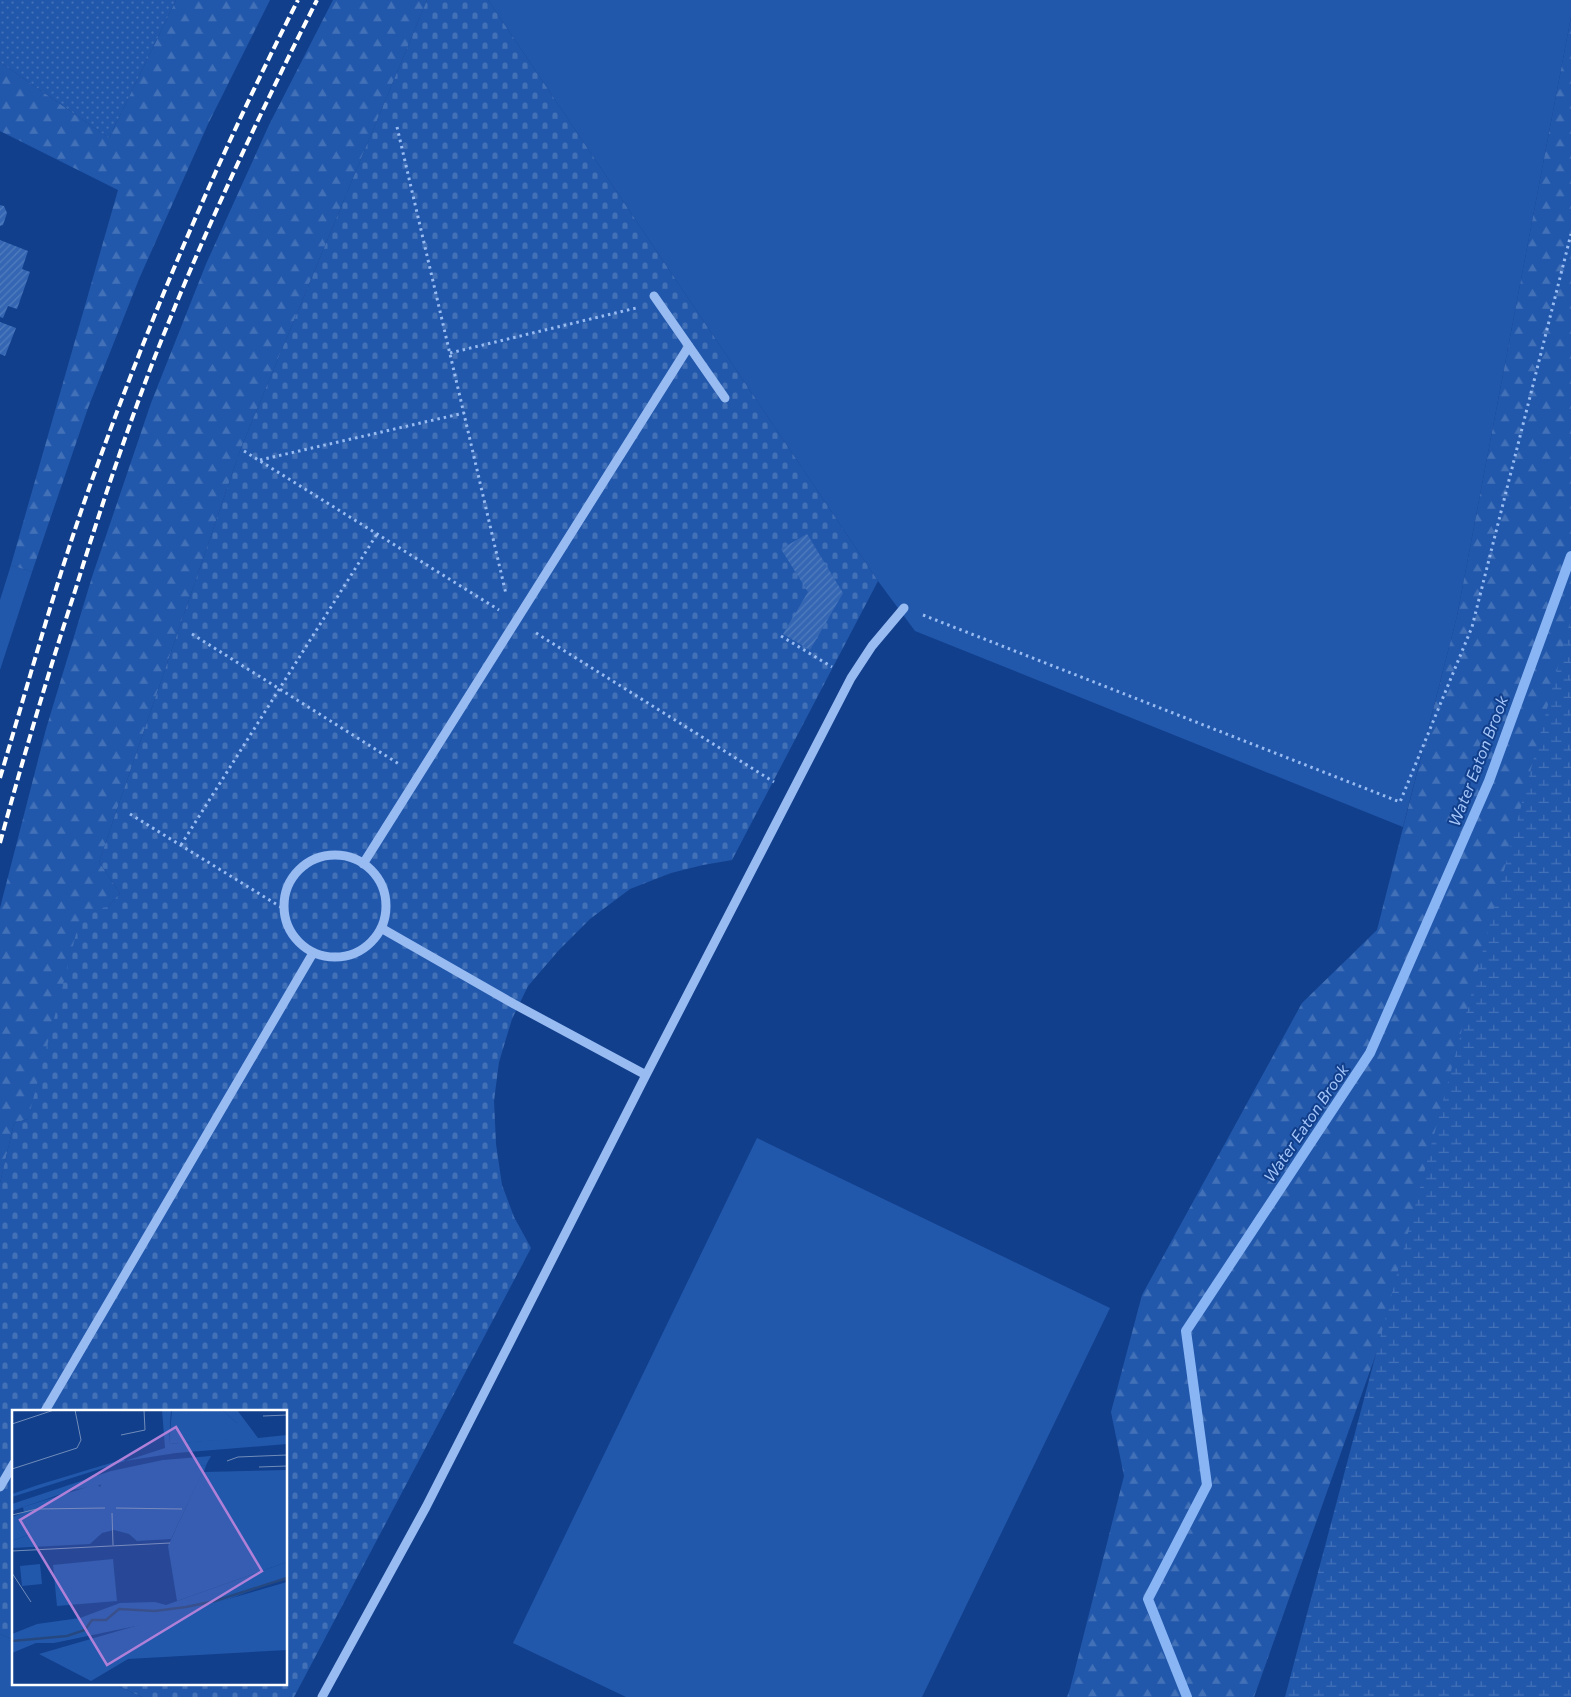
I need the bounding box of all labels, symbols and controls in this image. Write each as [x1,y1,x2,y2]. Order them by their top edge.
water label: Water Eaton Brook [1444,692,1511,829]
water label: Water Eaton Brook [1259,1060,1352,1185]
inset map [12,1410,288,1684]

